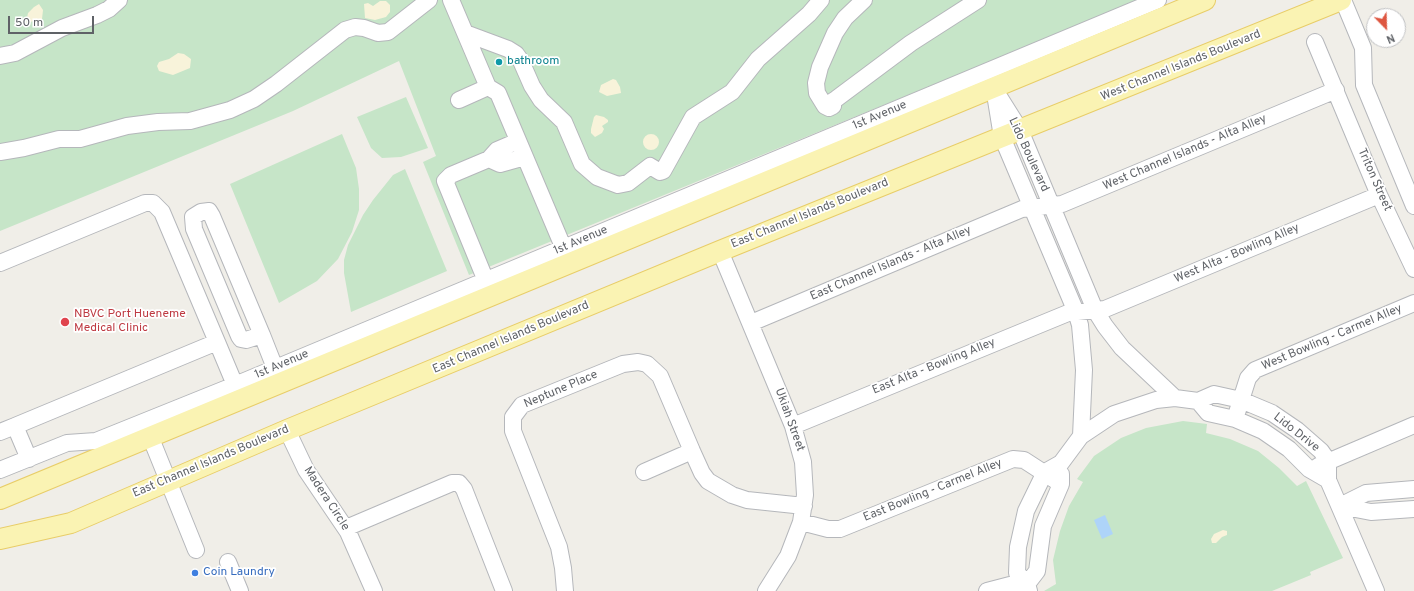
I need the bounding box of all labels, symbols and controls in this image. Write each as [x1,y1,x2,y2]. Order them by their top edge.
scale bar [10,8,96,34]
north arrow [1366,8,1406,48]
text: 50 m [15,15,43,31]
street label: West Channel Islands Boulevard [1099,27,1263,105]
text: N [1384,30,1397,46]
place label: bathroom [507,55,559,69]
marker: bathroom [494,57,504,67]
street label: 1st Avenue [851,98,909,134]
street label: West Channel Islands - Alta Alley [1101,112,1269,194]
street label: Lido Boulevard [1005,116,1051,194]
street label: Triton Street [1354,146,1394,214]
street label: East Channel Islands Boulevard [729,176,891,252]
street label: West Alta - Bowling Alley [1172,221,1302,287]
street label: 1st Avenue [552,223,610,259]
street label: East Channel Islands - Alta Alley [808,223,974,305]
street label: East Channel Islands Boulevard [431,298,591,378]
street label: West Bowling - Carmel Alley [1260,302,1404,374]
place label: NBVC Port Hueneme Medical Clinic [74,308,186,336]
marker: NBVC Port Hueneme Medical Clinic [59,316,71,328]
street label: East Alta - Bowling Alley [870,336,998,398]
street label: 1st Avenue [253,347,311,383]
street label: Neptune Place [522,368,600,412]
street label: Ukiah Street [771,386,807,454]
street label: Lido Drive [1270,411,1322,455]
street label: East Channel Islands Boulevard [131,422,291,502]
street label: East Bowling - Carmel Alley [862,457,1004,525]
street label: Madera Circle [300,464,352,534]
place label: Coin Laundry [203,566,275,580]
marker: Coin Laundry [190,568,200,578]

